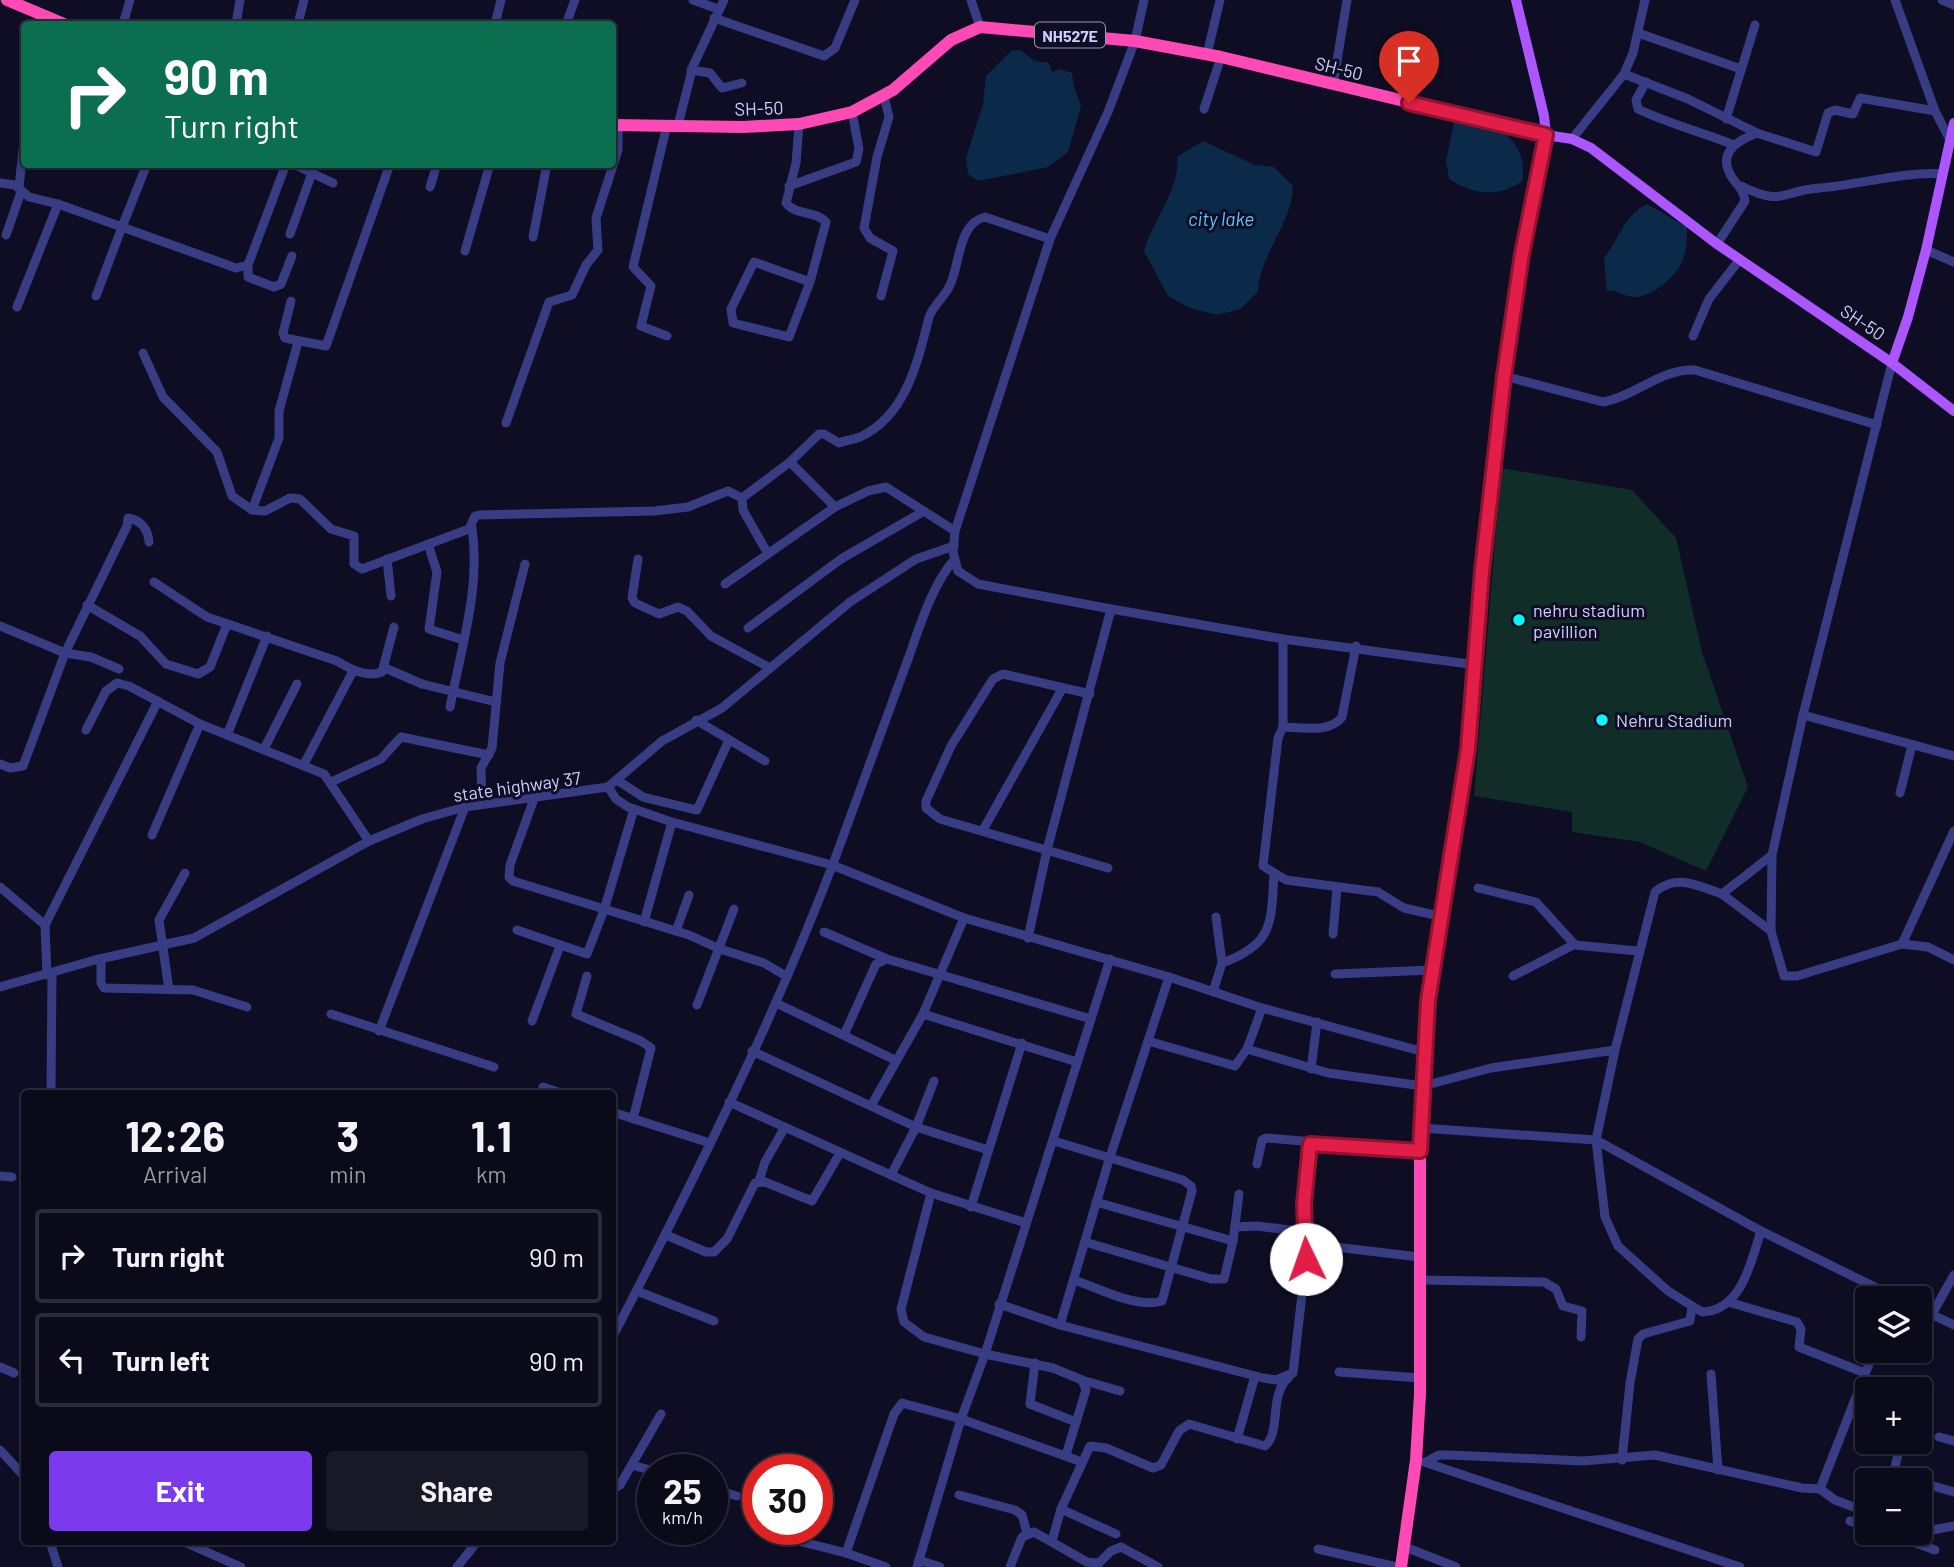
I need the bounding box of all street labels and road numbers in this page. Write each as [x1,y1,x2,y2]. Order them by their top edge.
road number: NH527E [1035,22,1105,48]
street label: SH-50 [1313,51,1365,85]
street label: SH-50 [734,96,784,120]
street label: SH-50 [1837,299,1889,345]
street label: state highway 37 [452,766,583,806]

